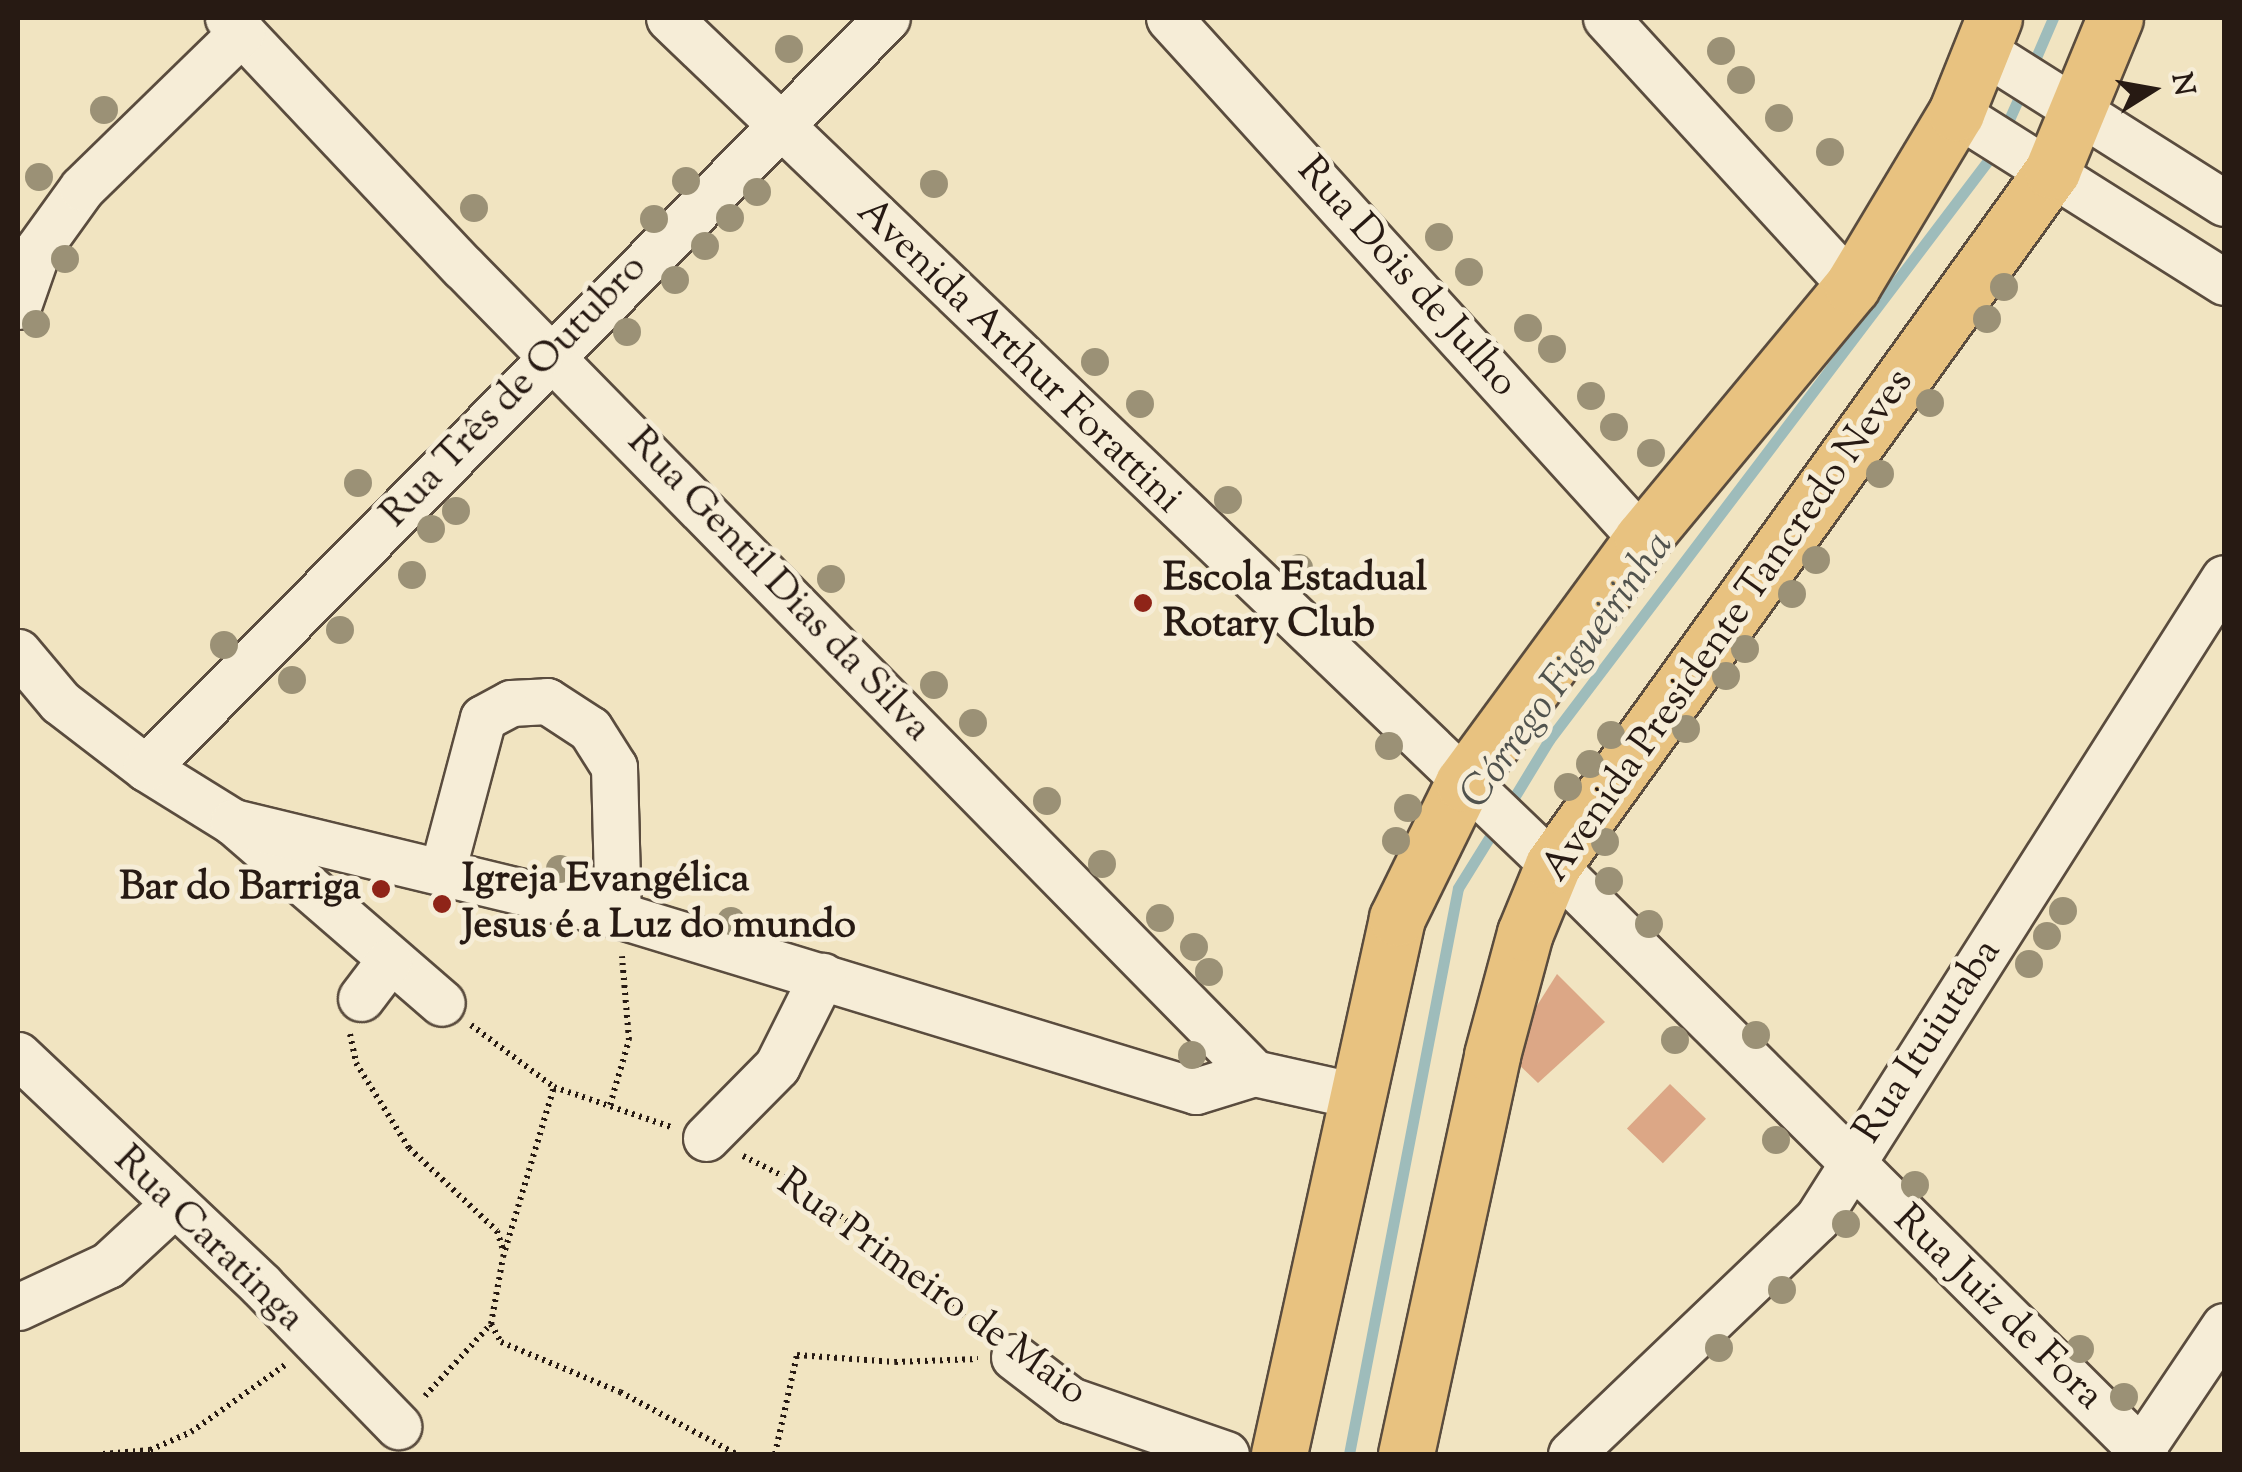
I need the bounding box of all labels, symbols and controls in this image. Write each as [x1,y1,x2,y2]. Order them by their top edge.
north arrow [2102,40,2202,140]
text: N [2160,69,2203,99]
street label: Rua Dois de Julho [1286,148,1526,408]
street label: Avenida Arthur Forattini [845,189,1191,525]
street label: Rua Três de Outubro [372,245,658,539]
street label: Avenida Presidente Tancredo Neves [1533,360,1925,892]
street label: Rua Gentil Dias da Silva [616,419,940,753]
water label: Córrego Figueirinha [1451,523,1685,819]
place label: Escola Estadual Rotary Club [1163,556,1427,650]
marker: Escola Estadual Rotary Club [1132,592,1154,614]
place label: Igreja Evangélica Jesus é a Luz do mundo [462,857,856,951]
place label: Bar do Barriga [120,865,361,913]
marker: Bar do Barriga [370,878,392,900]
marker: Igreja Evangélica Jesus é a Luz do mundo [431,893,453,915]
street label: Rua Ituiutaba [1845,931,2013,1153]
street label: Rua Caratinga [103,1137,313,1343]
street label: Rua Primeiro de Maio [767,1160,1095,1418]
street label: Rua Juiz de Fora [1882,1197,2112,1421]

